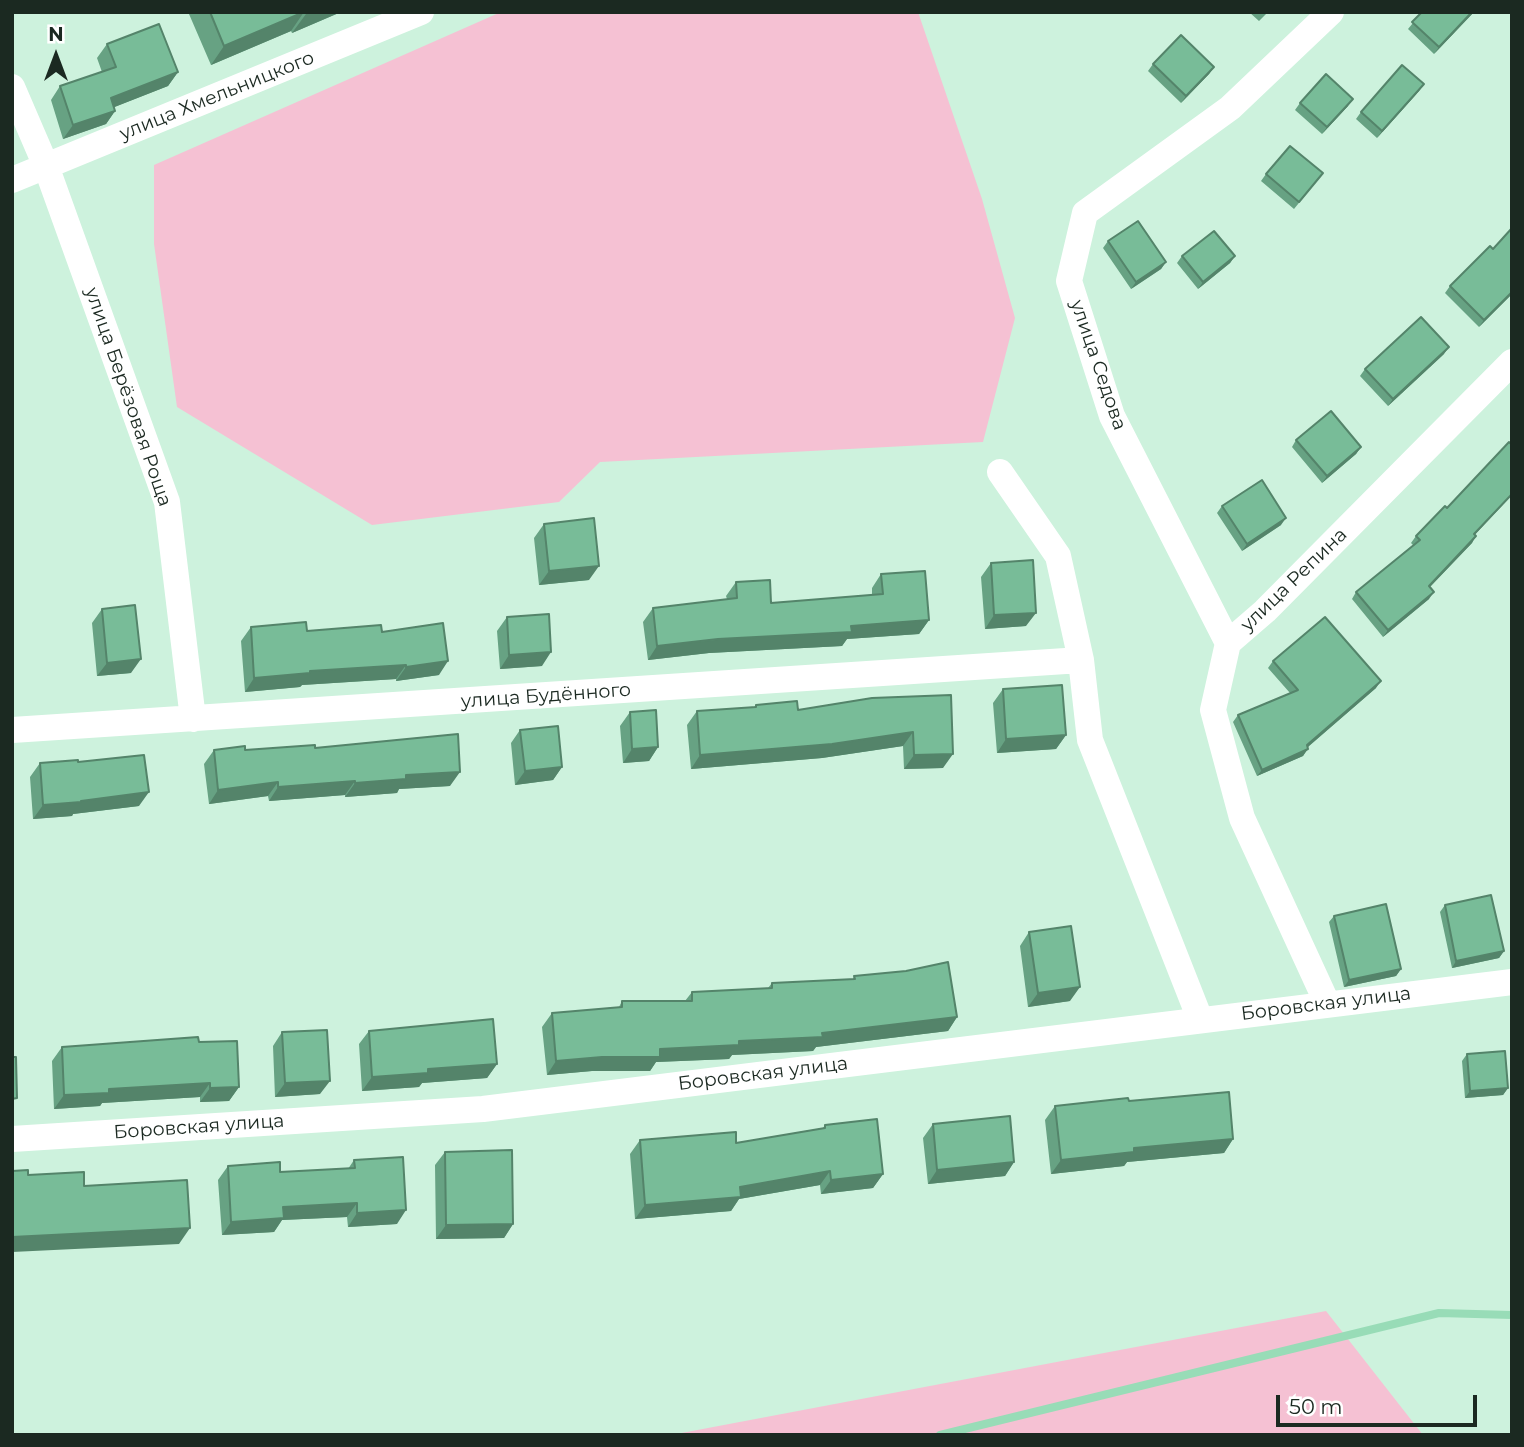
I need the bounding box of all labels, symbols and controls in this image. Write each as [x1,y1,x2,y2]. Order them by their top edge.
north arrow [21,21,91,91]
text: N [48,23,64,46]
street label: улица Хмельницкого [116,46,318,146]
street label: улица Берёзовая Роща [80,285,176,509]
street label: улица Седова [1065,297,1131,433]
street label: улица Репина [1236,524,1352,636]
street label: улица Будённого [460,679,632,713]
street label: Боровская улица [1240,982,1412,1026]
street label: Боровская улица [677,1052,849,1096]
street label: Боровская улица [113,1110,285,1144]
scale bar [1279,1380,1480,1424]
text: 50 m [1289,1394,1343,1419]

